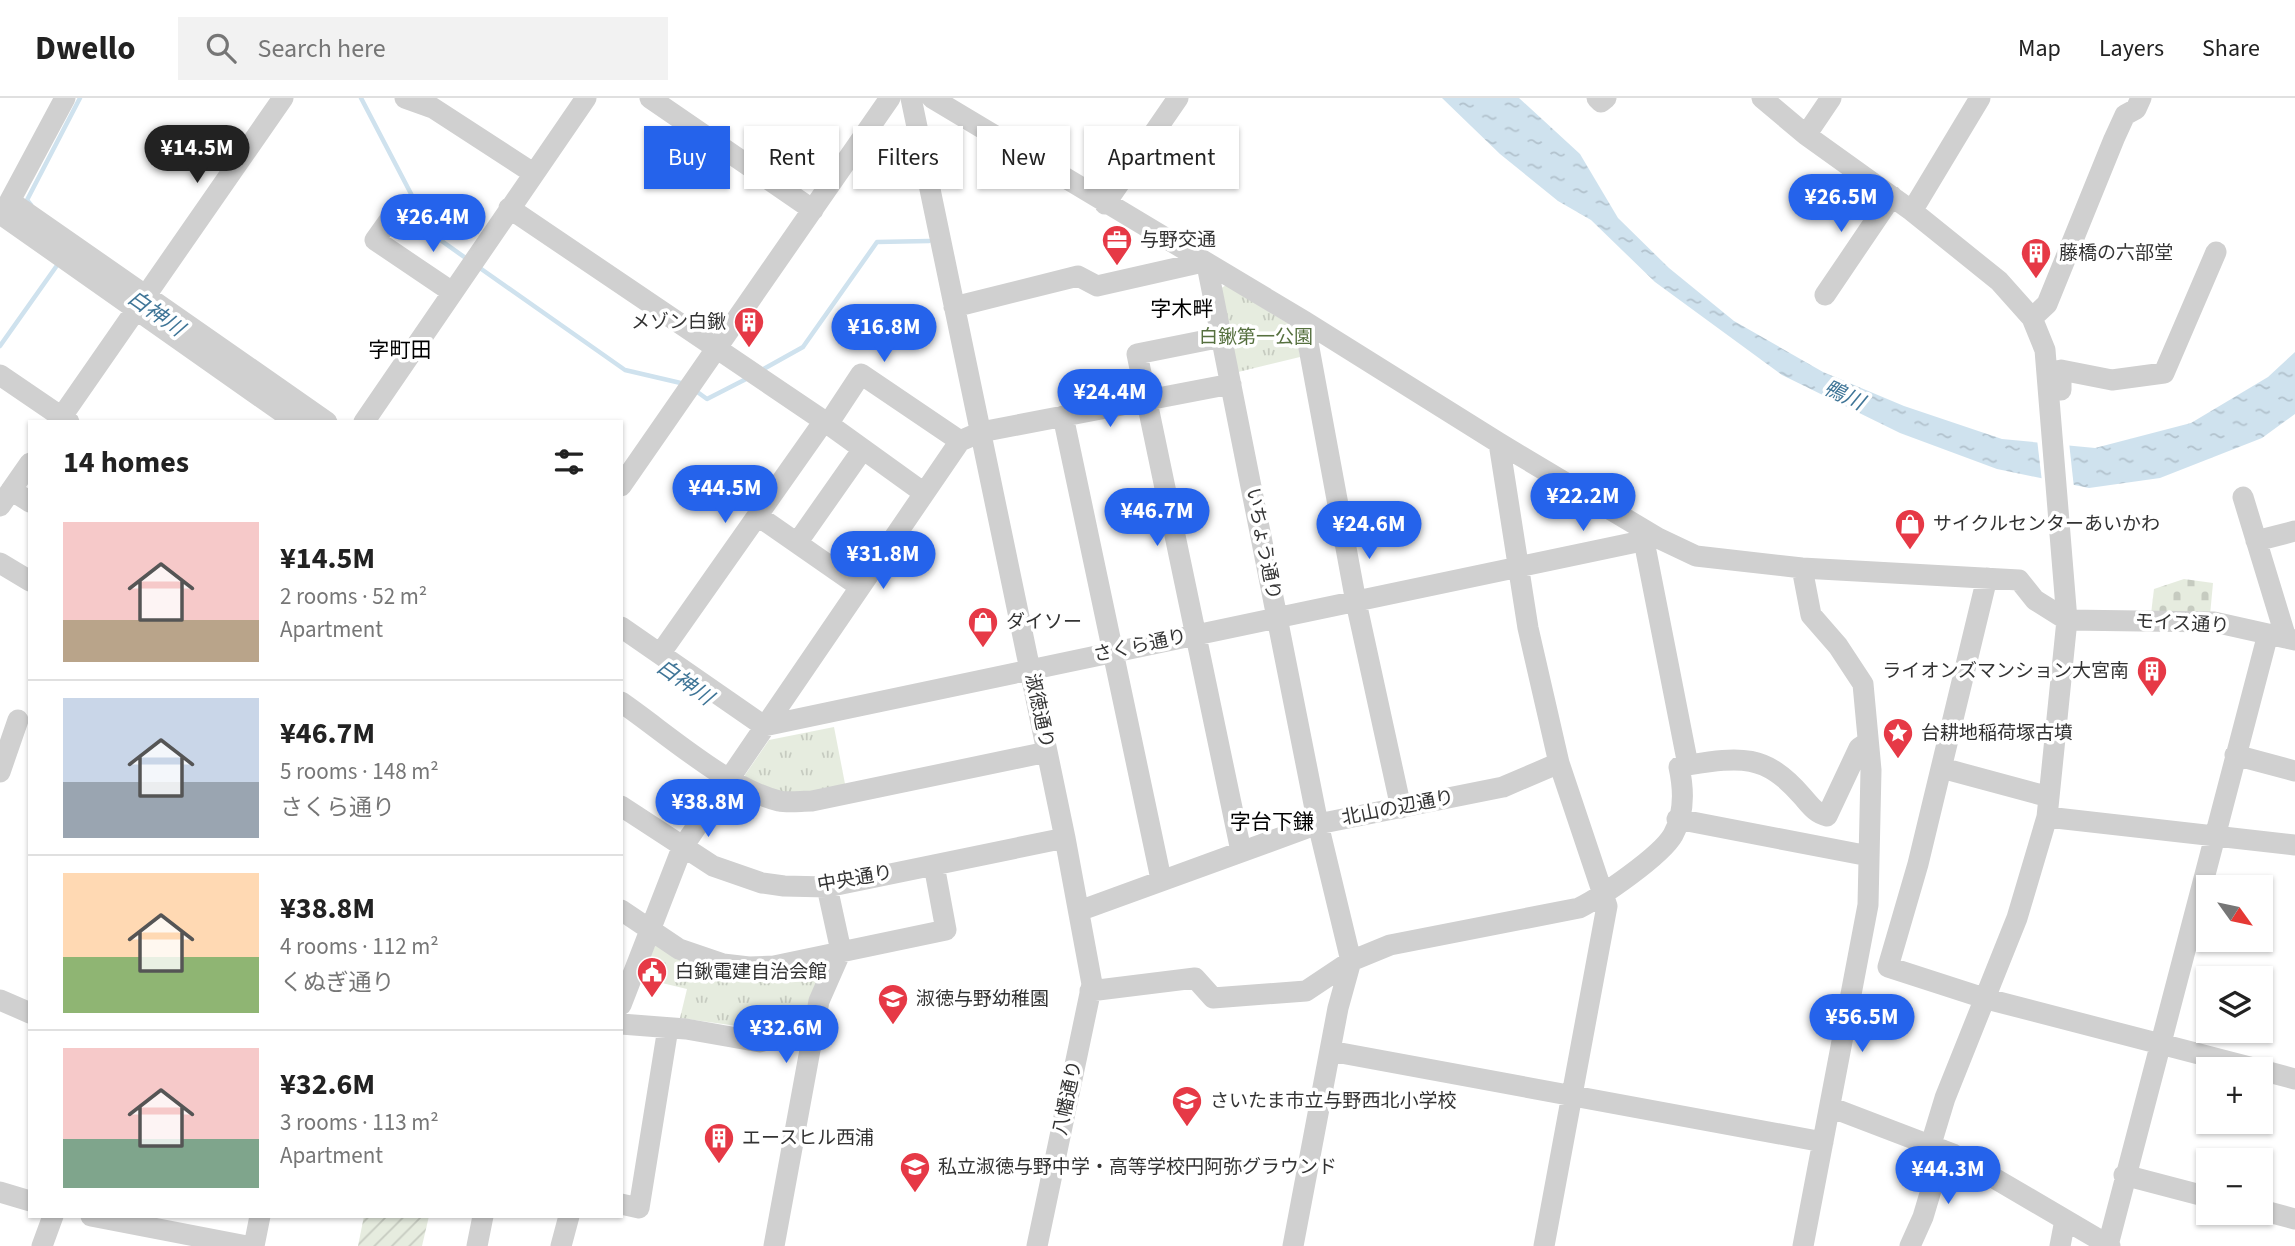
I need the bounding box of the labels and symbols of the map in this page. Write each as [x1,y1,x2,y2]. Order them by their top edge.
pin: ¥14.5M [140,126,254,185]
pin: ¥26.5M [1784,174,1898,234]
pin: ¥26.4M [376,194,490,254]
office icon: 与野交通 [1100,223,1134,267]
place label: 与野交通 [1140,227,1216,254]
building icon: 藤橋の六部堂 [2019,236,2053,280]
place label: 藤橋の六部堂 [2059,240,2173,267]
water label: 白神川 [122,283,192,345]
district label: 字木畔 [1151,294,1214,324]
pin: ¥16.8M [827,304,941,364]
building icon: メゾン白鍬 [732,305,766,349]
place label: メゾン白鍬 [631,309,726,336]
park label: 白鍬第一公園 [1199,324,1313,351]
district label: 字町田 [369,335,432,365]
pin: ¥24.4M [1053,370,1167,429]
water label: 鴨川 [1819,373,1871,418]
pin: ¥44.5M [668,466,782,525]
pin: ¥22.2M [1526,474,1640,533]
street label: いちょう通り [1239,485,1287,603]
pin: ¥46.7M [1100,489,1214,548]
pin: ¥24.6M [1312,502,1426,561]
shop icon: サイクルセンターあいかわ [1893,507,1927,551]
place label: サイクルセンターあいかわ [1933,511,2160,538]
pin: ¥31.8M [826,532,940,591]
shop icon: ダイソー [966,605,1000,649]
street label: モイス通り [2134,608,2230,640]
place label: ダイソー [1006,609,1082,636]
street label: さくら通り [1091,623,1189,669]
water label: 白神川 [651,652,721,714]
building icon: ライオンズマンション大宮南 [2135,654,2169,698]
place label: ライオンズマンション大宮南 [1882,658,2129,685]
street label: 淑徳通り [1018,671,1060,751]
place icon: 台耕地稲荷塚古墳 [1881,716,1915,760]
place label: 台耕地稲荷塚古墳 [1921,720,2073,747]
pin: ¥38.8M [651,780,765,839]
street label: 北山の辺通り [1339,784,1457,832]
district label: 字台下鎌 [1230,807,1314,837]
street label: 中央通り [815,859,895,899]
north arrow [2196,875,2273,952]
public building icon: 白鍬電建自治会館 [635,955,669,999]
place label: 白鍬電建自治会館 [675,959,827,986]
school or university icon: 淑徳与野幼稚園 [876,982,910,1026]
place label: 淑徳与野幼稚園 [916,986,1049,1013]
pin: ¥56.5M [1805,995,1919,1054]
pin: ¥32.6M [729,1006,843,1065]
street label: 八幡通り [1047,1058,1089,1138]
school or university icon: さいたま市立与野西北小学校 [1170,1084,1204,1128]
place label: さいたま市立与野西北小学校 [1210,1088,1456,1115]
building icon: エースヒル西浦 [702,1121,736,1165]
place label: エースヒル西浦 [742,1125,874,1152]
pin: ¥44.3M [1891,1146,2005,1206]
school or university icon: 私立淑徳与野中学・高等学校円阿弥グラウンド [898,1150,932,1194]
place label: 私立淑徳与野中学・高等学校円阿弥グラウンド [938,1154,1337,1181]

